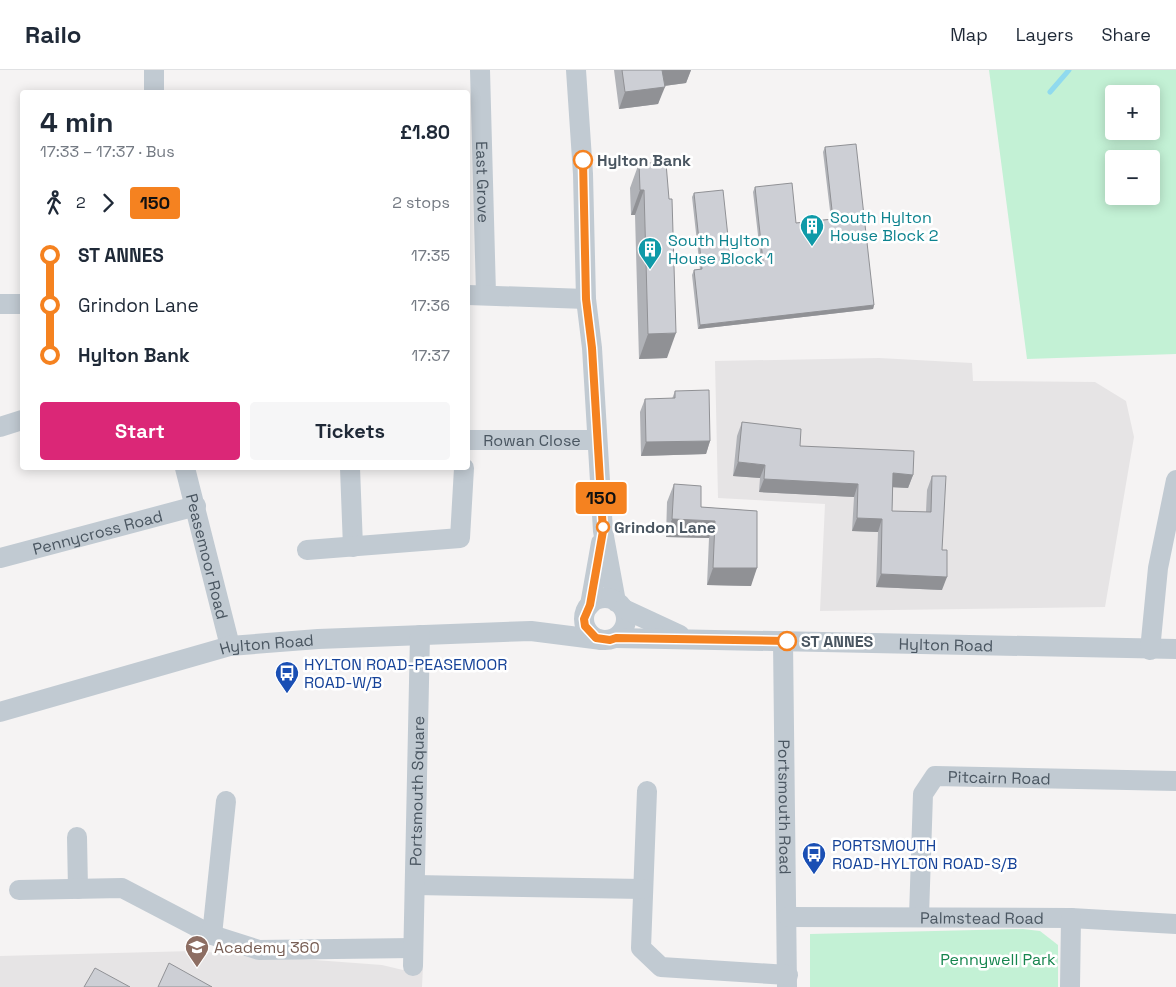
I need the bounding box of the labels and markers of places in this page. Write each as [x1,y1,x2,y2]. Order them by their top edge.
marker: Hylton Bank [573,150,593,170]
place label: Hylton Bank [597,150,691,171]
place label: South Hylton House Block 2 [830,207,939,246]
building icon: South Hylton House Block 2 [799,213,825,247]
place label: South Hylton House Block 1 [668,230,774,269]
building icon: South Hylton House Block 1 [637,236,663,270]
place label: Grindon Lane [614,517,716,538]
marker: Grindon Lane [596,520,610,534]
marker: ST ANNES [777,631,797,651]
place label: ST ANNES [801,631,874,652]
place label: HYLTON ROAD-PEASEMOOR ROAD-W/B [304,654,507,693]
bus stop icon: HYLTON ROAD-PEASEMOOR ROAD-W/B [274,660,300,694]
place label: PORTSMOUTH ROAD-HYLTON ROAD-S/B [832,835,1017,874]
bus stop icon: PORTSMOUTH ROAD-HYLTON ROAD-S/B [801,841,827,875]
school or university icon: Academy 360 [184,934,210,968]
place label: Academy 360 [214,937,320,958]

